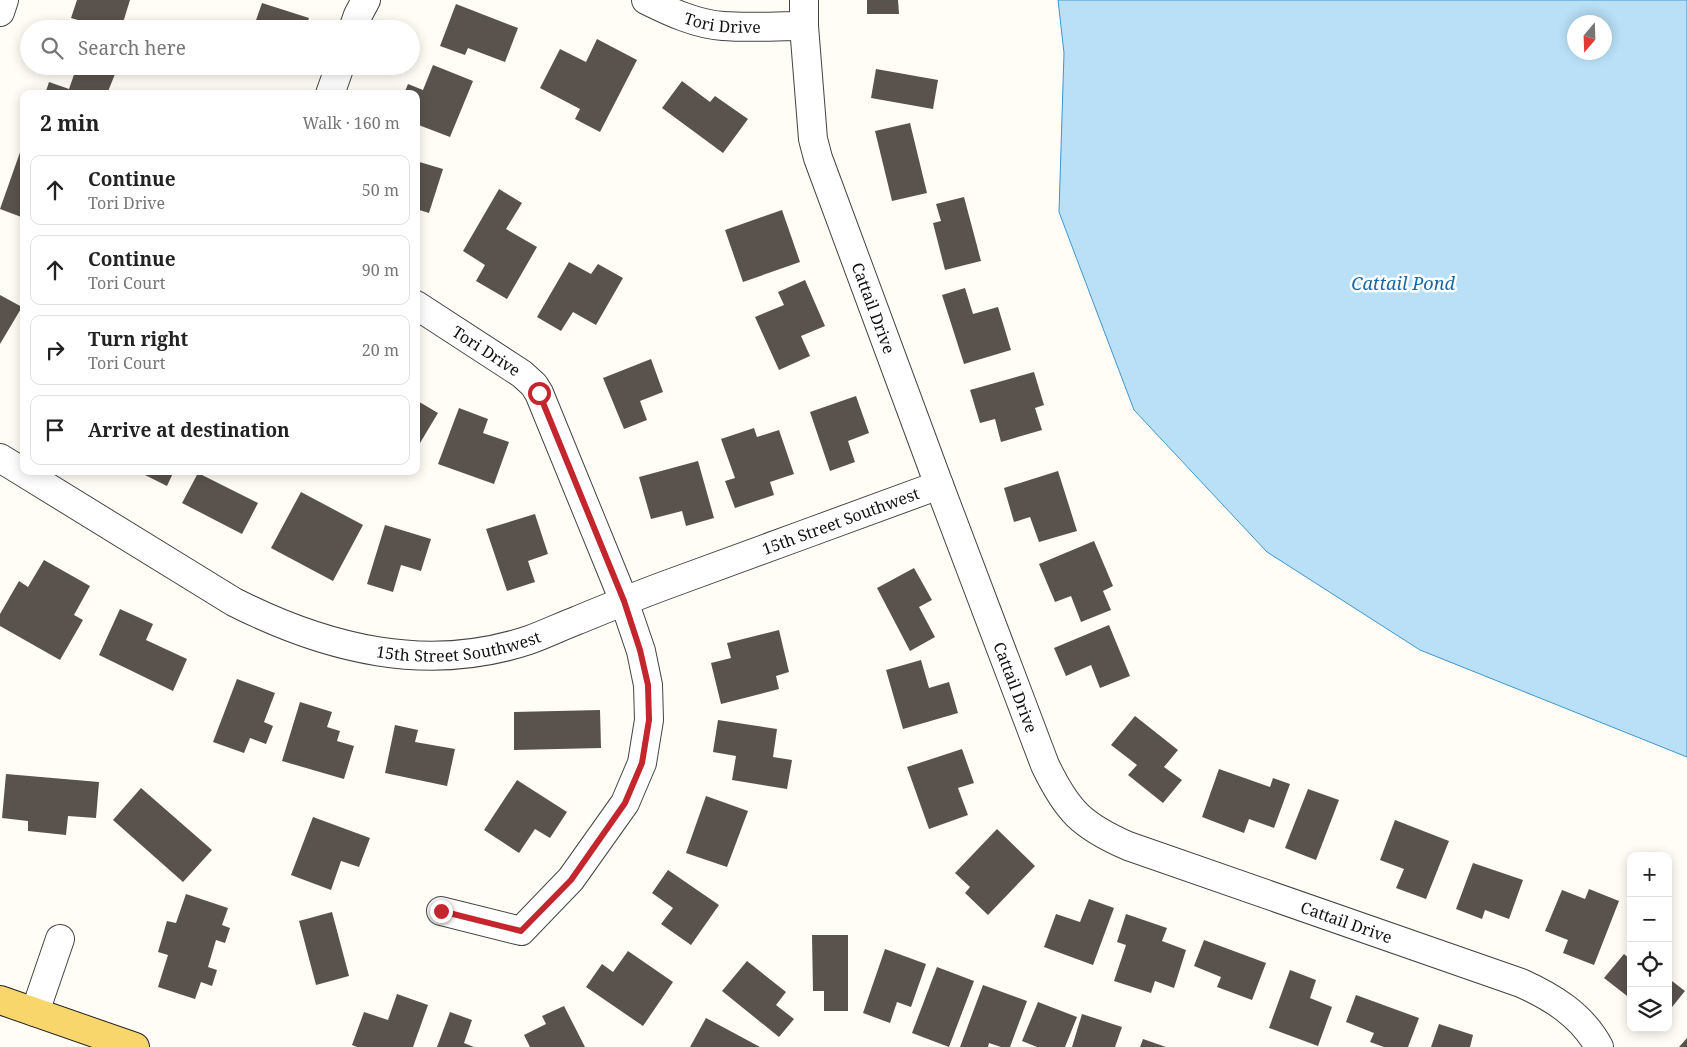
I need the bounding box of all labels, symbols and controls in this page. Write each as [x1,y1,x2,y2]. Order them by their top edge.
street label: Tori Drive [681,7,761,38]
north arrow [1567,15,1612,60]
search box [20,20,420,75]
icon: search [38,34,66,62]
text: Search here [78,35,186,61]
text: 2 min [40,109,99,137]
text: Walk · 160 m [303,112,400,134]
text: Continue [88,166,176,192]
icon: ahead [41,176,69,204]
text: 50 m [362,179,399,201]
text: Tori Drive [88,192,165,214]
text: Continue [88,246,176,272]
icon: ahead [41,256,69,284]
text: 90 m [362,259,399,281]
street label: Cattail Drive [847,259,900,357]
water label: Cattail Pond [1351,271,1455,295]
text: Tori Court [88,272,165,294]
street label: Tori Drive [448,321,525,381]
text: Turn right [88,326,188,352]
icon: right [41,336,69,364]
text: 20 m [362,339,399,361]
text: Tori Court [88,352,165,374]
route start [528,382,551,405]
icon: arrive [41,416,69,444]
text: Arrive at destination [88,417,290,443]
street label: 15th Street Southwest [759,482,923,560]
street label: 15th Street Southwest [375,626,544,667]
street label: Cattail Drive [988,639,1043,736]
map controls [1627,852,1672,1032]
button: + [1627,852,1672,897]
street label: Cattail Drive [1298,896,1395,948]
button: − [1627,897,1672,942]
route end [430,900,453,923]
button: locate [1627,942,1672,987]
button: layers [1627,987,1672,1032]

